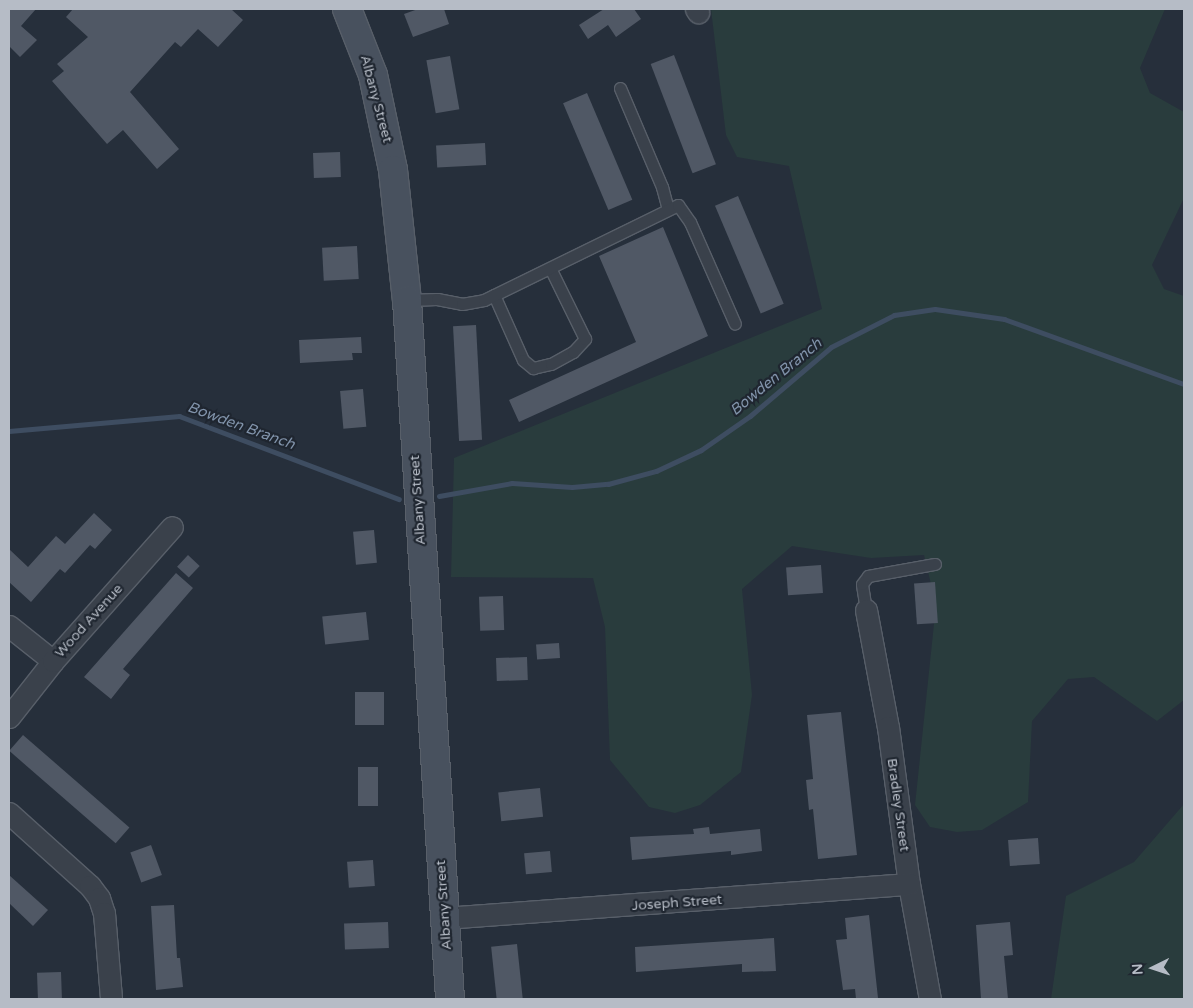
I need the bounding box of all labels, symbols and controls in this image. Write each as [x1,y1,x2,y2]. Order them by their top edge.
street label: Albany Street [356,53,396,145]
water label: Bowden Branch [726,335,826,419]
water label: Bowden Branch [185,398,297,454]
street label: Albany Street [406,454,430,546]
street label: Wood Avenue [52,581,126,661]
street label: Bradley Street [883,757,913,853]
street label: Albany Street [432,859,456,951]
street label: Joseph Street [631,891,723,915]
north arrow [1128,943,1178,993]
text: N [1129,963,1146,975]

